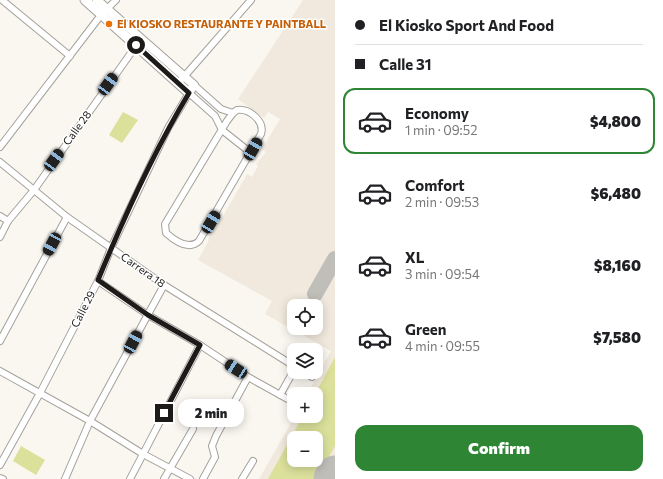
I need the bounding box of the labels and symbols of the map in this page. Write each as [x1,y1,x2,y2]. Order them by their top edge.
place label: El KIOSKO RESTAURANTE Y PAINTBALL [117,17,327,30]
marker: El KIOSKO RESTAURANTE Y PAINTBALL [104,19,114,29]
route start [127,36,145,54]
car [96,71,120,97]
street label: Calle 28 [60,108,94,148]
car [242,136,264,162]
car [42,147,66,173]
car [200,209,222,235]
car [41,231,63,257]
street label: Carrera 18 [119,250,168,290]
street label: Calle 29 [68,288,97,329]
car [122,329,144,355]
car [223,357,249,381]
callout: 2 min [178,399,244,427]
route end [155,404,173,422]

